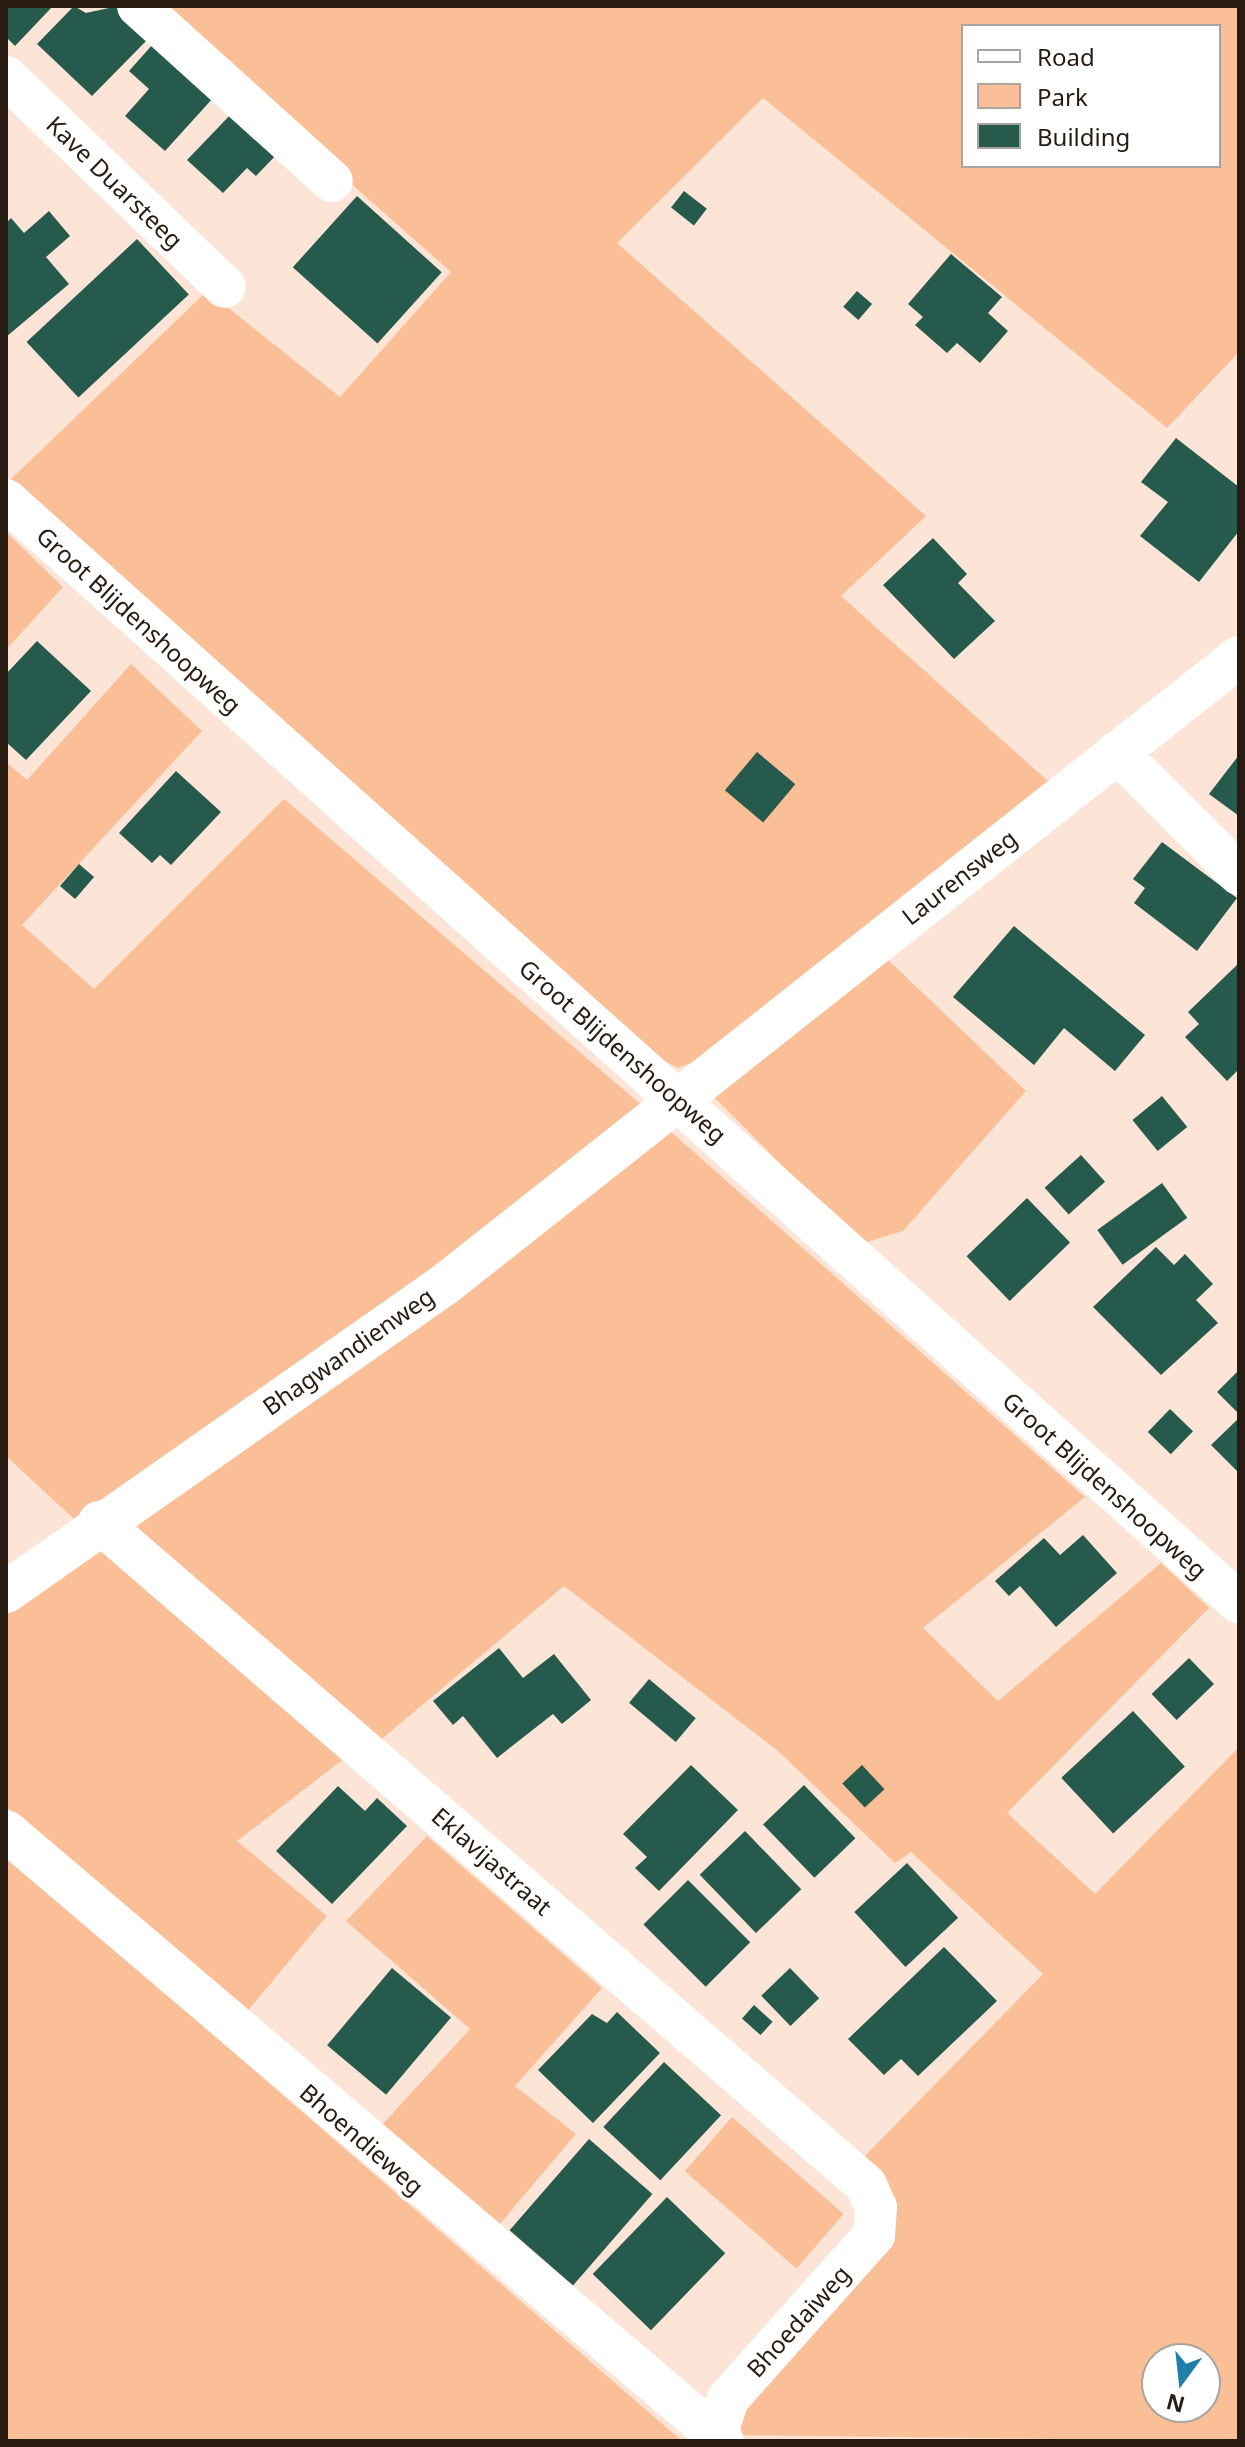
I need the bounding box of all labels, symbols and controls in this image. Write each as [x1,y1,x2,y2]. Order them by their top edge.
legend [961,24,1221,168]
text: Road [1037,40,1095,73]
text: Park [1037,80,1088,113]
street label: Kave Duarsteeg [41,110,189,254]
text: Building [1037,120,1130,153]
street label: Groot Blijdenshoopweg [31,521,247,719]
street label: Laurensweg [896,823,1022,931]
street label: Groot Blijdenshoopweg [514,953,732,1149]
street label: Bhagwandienweg [257,1281,439,1421]
street label: Groot Blijdenshoopweg [997,1386,1213,1584]
street label: Eklavijastraat [426,1801,558,1921]
street label: Bhoendieweg [294,2077,430,2201]
street label: Bhoedaiweg [740,2259,856,2383]
north arrow [1141,2343,1221,2423]
text: N [1163,2387,1188,2421]

